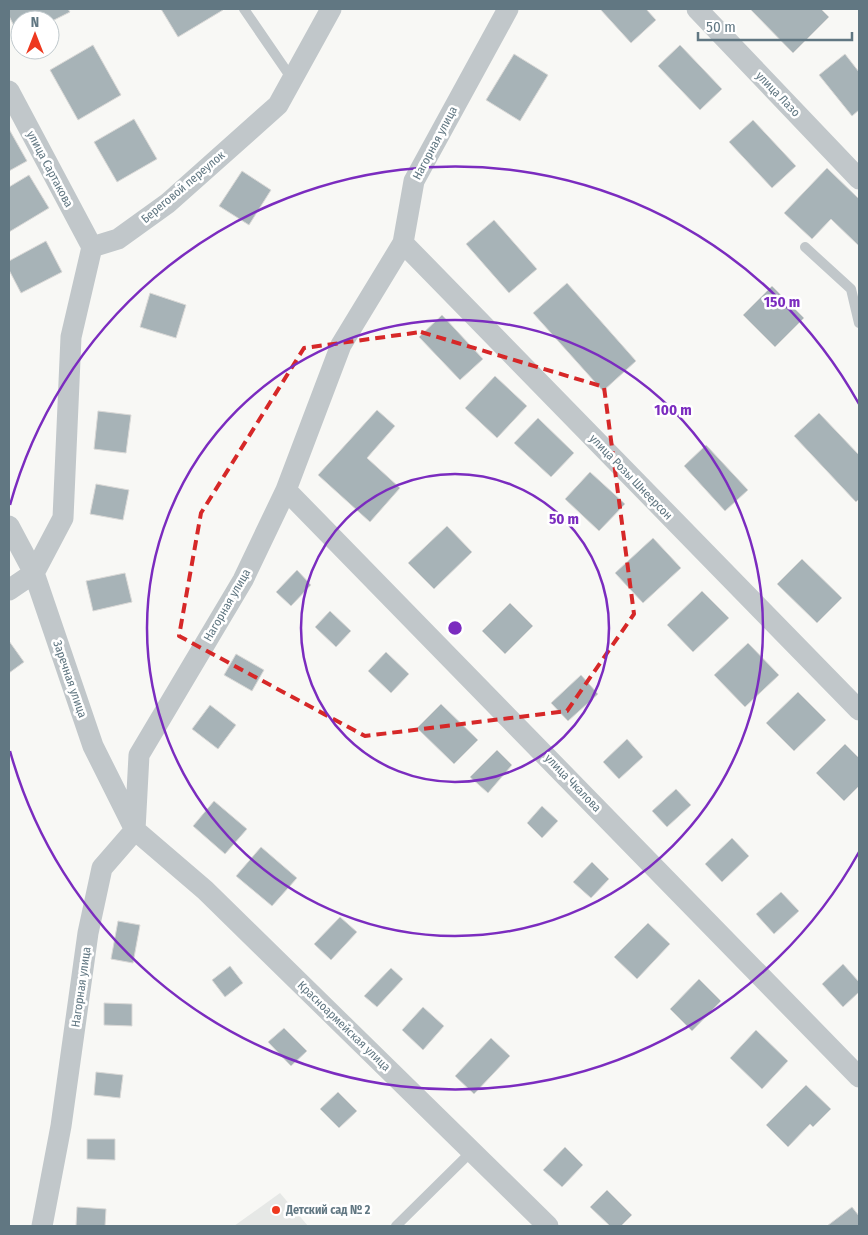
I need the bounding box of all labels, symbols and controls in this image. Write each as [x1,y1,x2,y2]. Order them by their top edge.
north arrow [10,10,60,60]
scale bar [698,10,852,42]
text: N [31,14,39,31]
text: 50 m [706,18,736,36]
street label: улица Лазо [753,68,803,120]
street label: Нагорная улица [410,104,460,182]
street label: улица Сартакова [24,128,76,210]
street label: Береговой переулок [138,148,228,226]
text: 150 m [764,293,800,311]
text: 100 m [654,401,692,419]
street label: улица Розы Шнеерсон [587,431,675,523]
text: 50 m [549,510,579,528]
street label: Нагорная улица [201,566,253,644]
centre of rings [446,619,464,637]
street label: Заречная улица [50,638,90,720]
street label: улица Чкалова [542,751,604,815]
street label: Нагорная улица [68,946,94,1028]
street label: Красноармейская улица [295,978,393,1074]
place label: Детский сад № 2 [285,1203,371,1217]
marker: Детский сад № 2 [270,1204,282,1216]

